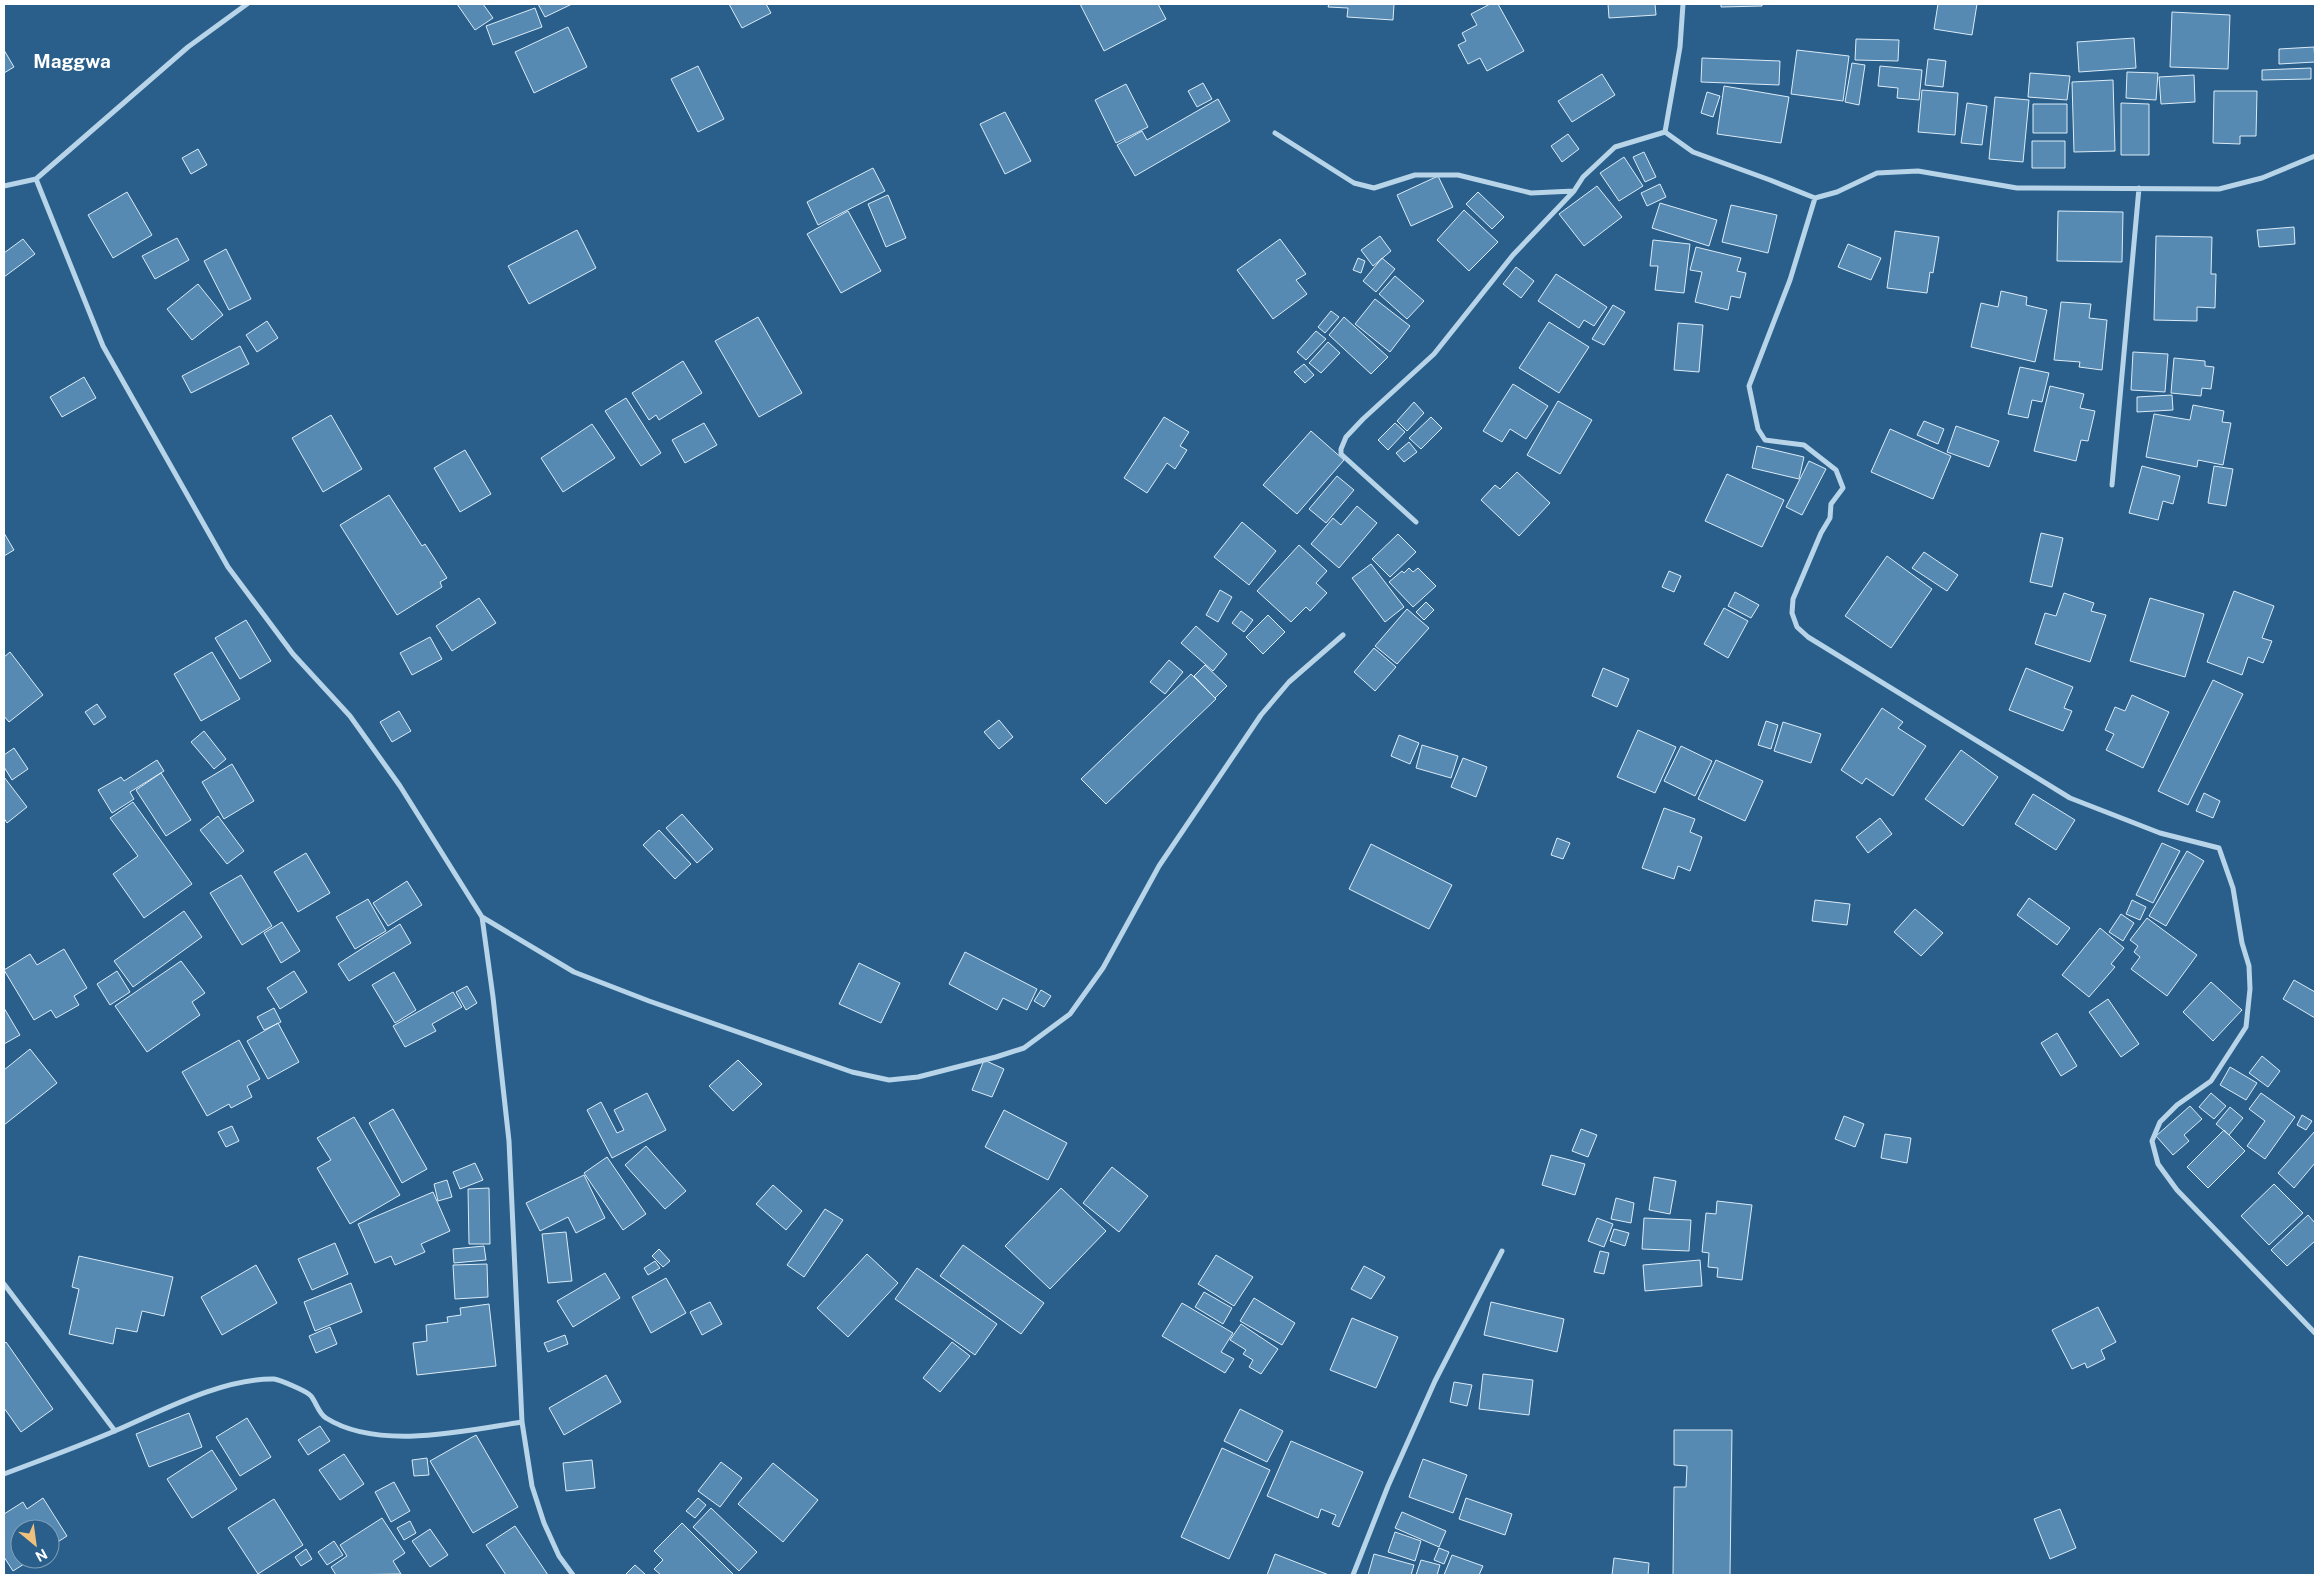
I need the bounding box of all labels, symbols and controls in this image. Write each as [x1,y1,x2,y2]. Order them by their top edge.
district label: Maggwa [33,50,111,72]
north arrow [10,1519,60,1569]
text: N [33,1546,50,1565]

